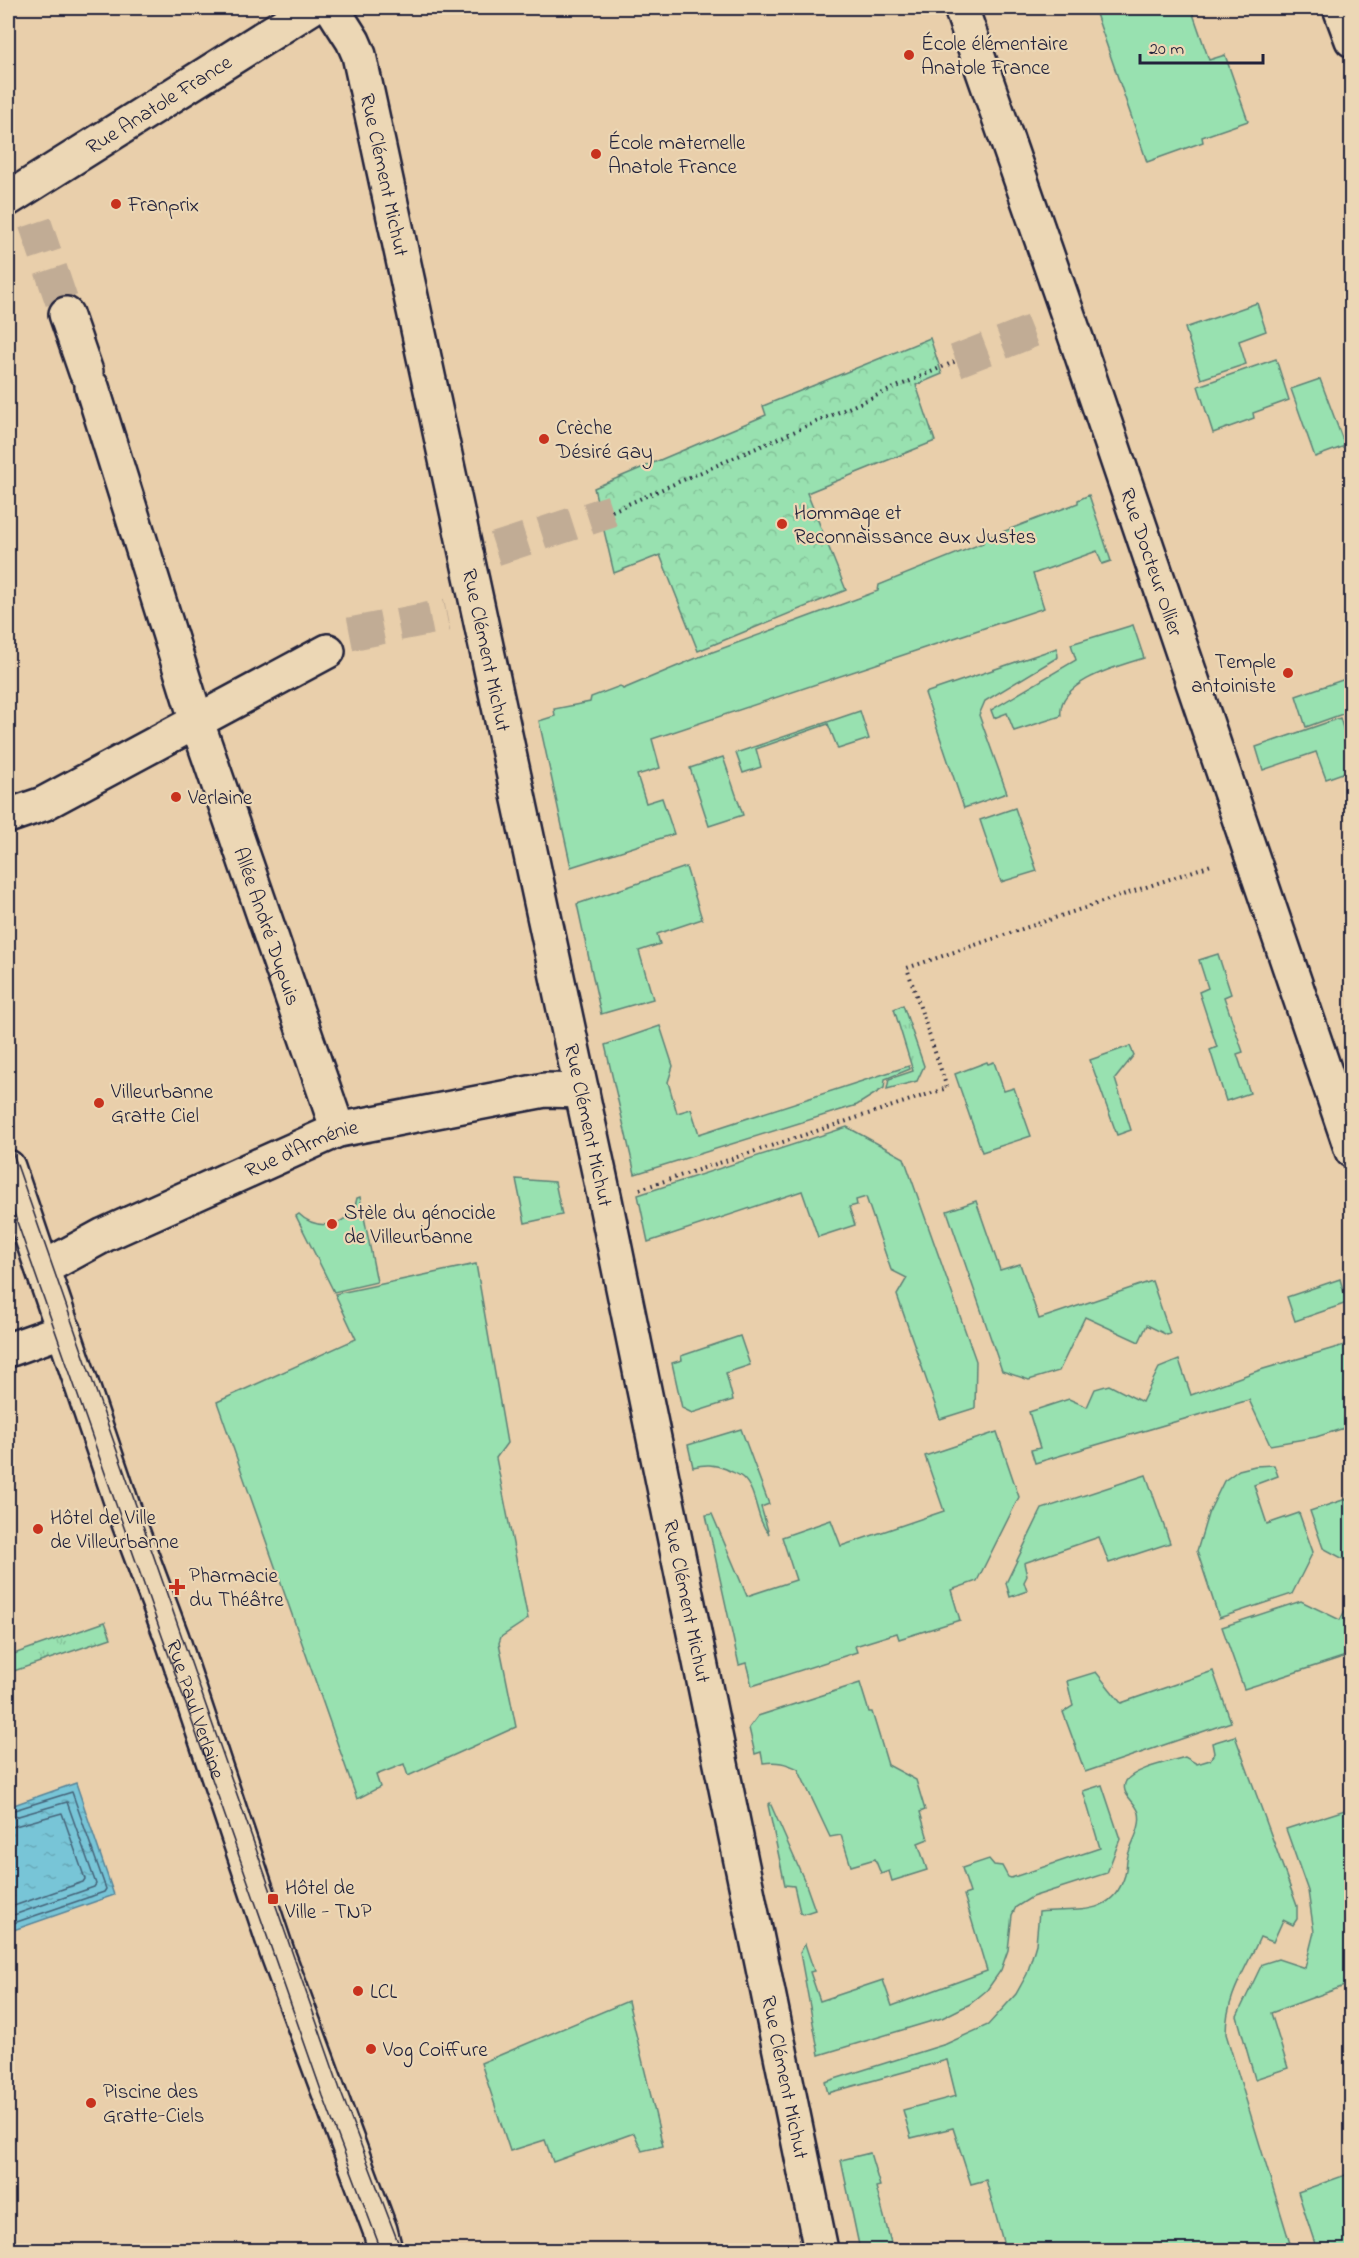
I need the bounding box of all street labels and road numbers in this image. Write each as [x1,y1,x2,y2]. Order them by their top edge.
street label: Rue Anatole France [81,48,239,163]
street label: Rue Clément Michut [351,91,415,260]
street label: Rue Docteur Ollier [1111,485,1189,641]
street label: Rue Clément Michut [453,566,517,735]
street label: Allée André Dupuis [224,844,307,1010]
street label: Rue Clément Michut [555,1041,619,1210]
street label: Rue d'Arménie [241,1113,362,1187]
street label: Rue Clément Michut [654,1517,717,1686]
street label: Rue Paul Verlaine [157,1636,231,1784]
street label: Rue Clément Michut [752,1993,815,2162]

